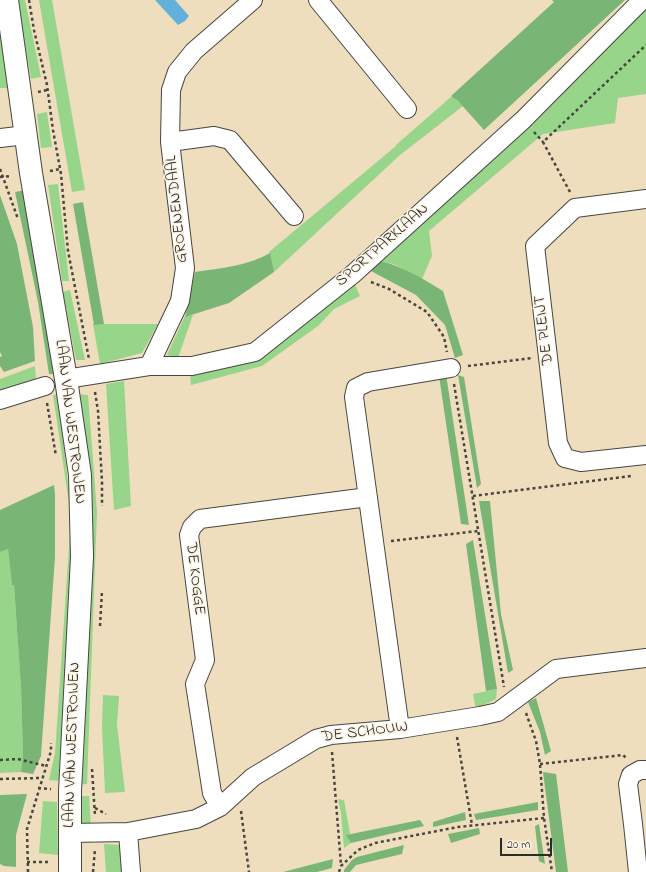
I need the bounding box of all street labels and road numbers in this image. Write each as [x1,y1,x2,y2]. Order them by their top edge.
street label: GROENENDAAL [163,154,193,264]
street label: SPORTPARKLAAN [332,200,434,292]
street label: DE PLEIJT [531,294,559,366]
street label: LAAN VAN WESTROIJEN [49,339,89,505]
street label: DE KOGGE [180,542,208,616]
street label: LAAN VAN WESTROIJEN [61,662,85,828]
street label: DE SCHOUW [321,718,409,748]

